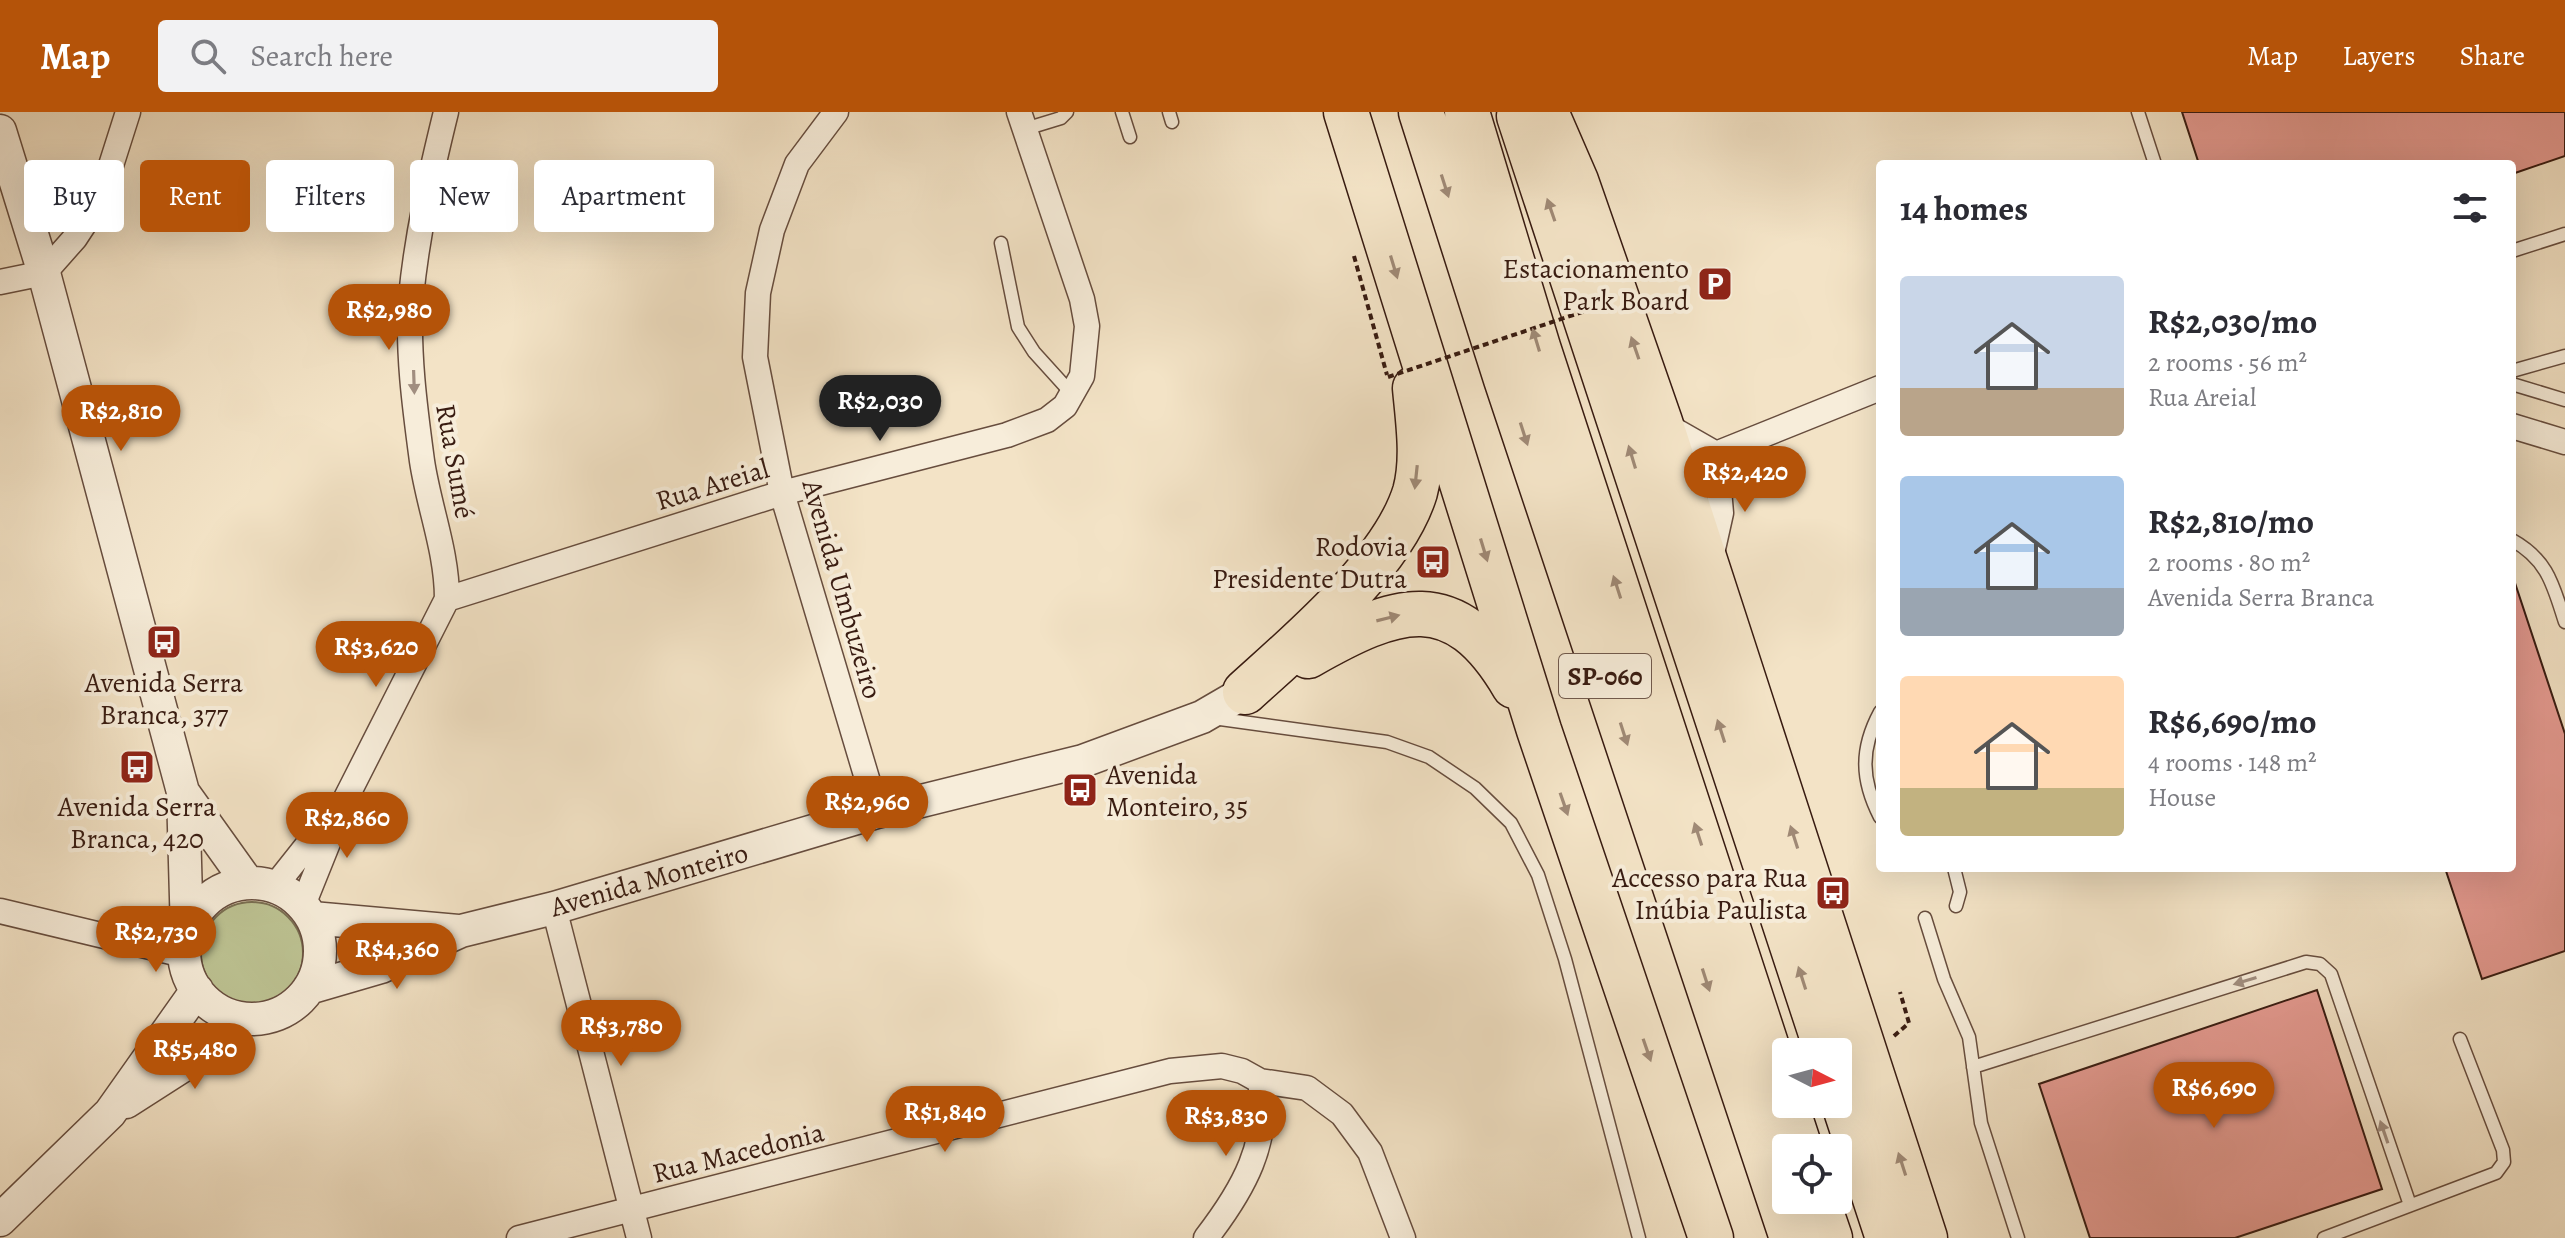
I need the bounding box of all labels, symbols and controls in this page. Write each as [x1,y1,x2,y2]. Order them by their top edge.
search box [158,20,718,92]
text: Map [40,30,110,82]
icon: search [186,34,230,78]
text: Search here [250,36,393,76]
text: Map [2247,37,2298,75]
text: Layers [2342,37,2415,75]
text: Share [2459,37,2525,75]
chip: Buy [24,160,124,232]
chip: Rent [140,160,250,232]
chip: Filters [266,160,394,232]
chip: New [410,160,518,232]
chip: Apartment [534,160,714,232]
one-way arrow [1439,175,1452,199]
text: 14 homes [1900,185,2028,232]
icon: filters [2448,186,2492,230]
one-way arrow [1545,198,1557,222]
place label: Estacionamento Park Board [1502,250,1690,320]
one-way arrow [1388,255,1401,279]
parking icon: Estacionamento Park Board [1696,265,1734,303]
pin: R$2,980 [315,284,463,352]
text: R$2,980 [346,292,432,327]
text: R$2,030/mo [2148,298,2317,345]
icon: home [1964,308,2060,404]
one-way arrow [1530,328,1542,352]
one-way arrow [1628,335,1640,359]
text: 2 rooms · 56 m² [2148,345,2307,380]
one-way arrow [408,370,421,395]
pin: R$2,030 [806,375,954,443]
text: Rua Areial [2148,380,2256,415]
text: R$2,030 [837,383,923,418]
pin: R$2,810 [47,385,195,453]
text: R$2,810 [79,393,163,428]
street label: Rua Sumé [426,401,484,522]
one-way arrow [1519,422,1531,446]
one-way arrow [1625,445,1638,469]
pin: R$2,420 [1671,446,1819,514]
street label: Rua Areial [651,450,774,520]
text: R$2,420 [1702,454,1788,489]
one-way arrow [1410,465,1423,490]
street label: Avenida Umbuzeiro [792,474,891,703]
text: R$2,810/mo [2148,498,2314,545]
icon: home [1964,508,2060,604]
place label: Rodovia Presidente Dutra [1212,528,1407,598]
one-way arrow [1478,538,1491,562]
bus stop icon: Rodovia Presidente Dutra [1414,543,1452,581]
text: 2 rooms · 80 m² [2148,545,2310,580]
one-way arrow [1610,575,1623,599]
text: Avenida Serra Branca [2148,580,2374,615]
one-way arrow [1376,612,1401,624]
pin: R$3,620 [302,621,450,689]
bus stop icon: Avenida Serra Branca, 377 [145,623,183,661]
text: R$3,620 [334,629,418,664]
road number: SP-060 [1559,654,1651,698]
place label: Avenida Serra Branca, 377 [84,664,243,734]
text: R$6,690/mo [2148,698,2317,745]
icon: home [1964,708,2060,804]
one-way arrow [1714,719,1726,743]
one-way arrow [1619,722,1631,746]
text: 4 rooms · 148 m² [2148,745,2317,780]
bus stop icon: Avenida Serra Branca, 420 [118,748,156,786]
place label: Avenida Monteiro, 35 [1105,756,1248,826]
bus stop icon: Avenida Monteiro, 35 [1061,771,1099,809]
pin: R$2,960 [793,776,941,844]
text: House [2148,780,2216,815]
text: R$2,960 [824,784,910,819]
place label: Avenida Serra Branca, 420 [57,788,216,858]
pin: R$2,860 [273,792,421,860]
one-way arrow [1559,792,1571,816]
text: R$2,860 [304,800,390,835]
one-way arrow [1691,822,1703,846]
one-way arrow [1787,825,1800,849]
street label: Avenida Monteiro [545,834,752,927]
place label: Accesso para Rua Inúbia Paulista [1611,859,1807,929]
bus stop icon: Accesso para Rua Inúbia Paulista [1814,874,1852,912]
pin: R$2,730 [82,906,230,974]
text: R$2,730 [114,914,198,949]
pin: R$4,360 [323,923,471,991]
text: R$4,360 [355,931,439,966]
one-way arrow [1796,966,1808,990]
one-way arrow [1701,969,1713,993]
one-way arrow [2232,975,2256,988]
pin: R$3,780 [547,1000,695,1068]
text: R$3,780 [579,1008,663,1043]
pin: R$5,480 [121,1023,269,1091]
text: R$5,480 [153,1031,237,1066]
north arrow [1772,1038,1852,1118]
map controls [1772,1038,1852,1214]
one-way arrow [1642,1039,1654,1063]
pin: R$6,690 [2140,1062,2288,1130]
text: R$6,690 [2171,1070,2257,1105]
pin: R$1,840 [871,1086,1019,1154]
pin: R$3,830 [1152,1090,1300,1158]
text: R$1,840 [904,1094,986,1129]
text: R$3,830 [1184,1098,1268,1133]
street label: Rua Macedonia [648,1113,828,1193]
one-way arrow [2378,1119,2390,1143]
button: locate [1772,1134,1852,1214]
one-way arrow [1895,1151,1907,1175]

